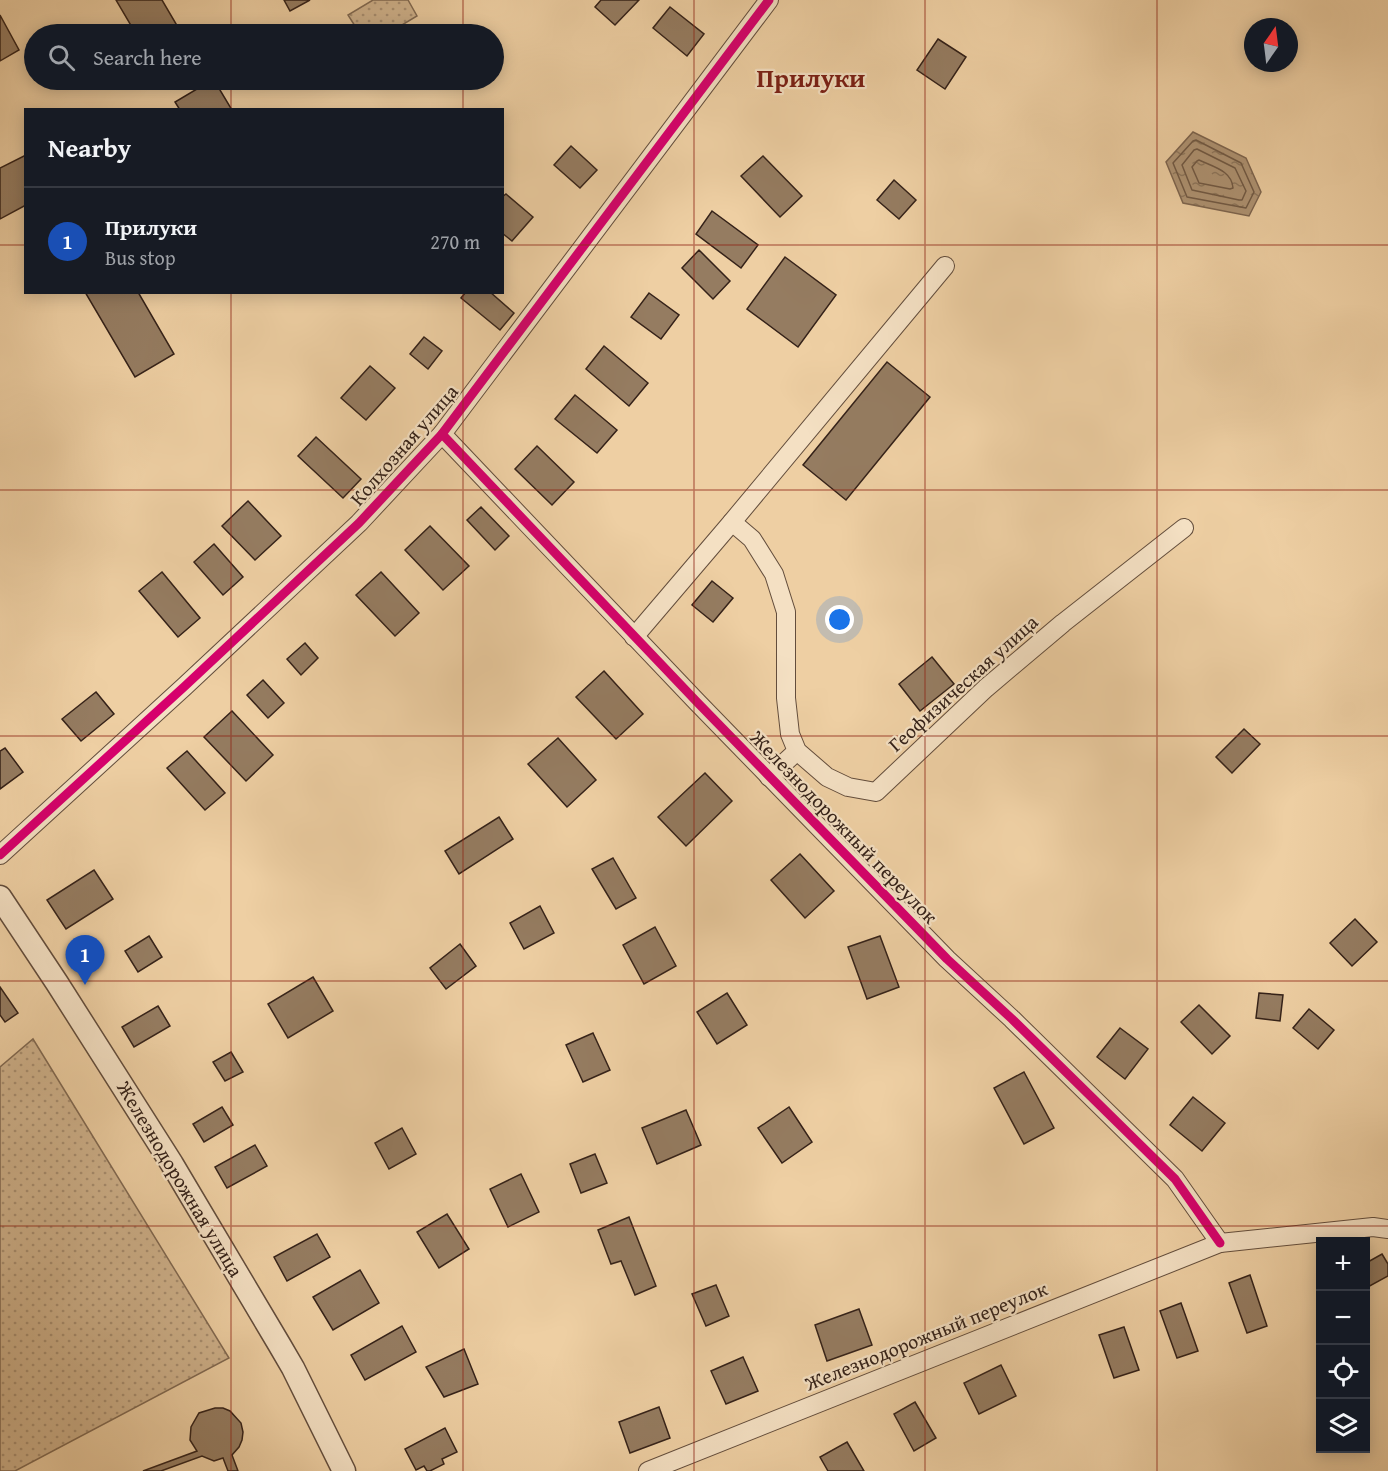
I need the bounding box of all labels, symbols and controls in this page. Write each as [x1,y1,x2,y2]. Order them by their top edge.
north arrow [1244,18,1298,72]
search box [24,24,504,90]
icon: search [45,41,78,74]
text: Search here [93,41,202,73]
district label: Прилуки [757,58,865,97]
text: Nearby [48,128,131,167]
text: Прилуки [105,211,197,243]
text: 1 [62,227,73,256]
text: 270 m [430,227,480,256]
text: Bus stop [105,243,176,272]
street label: Колхозная улица [343,377,465,512]
your location [825,605,854,634]
street label: Геофизическая улица [881,607,1044,758]
street label: Железнодорожный переулок [743,723,945,930]
pin: 1 [66,936,104,985]
street label: Железнодорожная улица [110,1074,251,1283]
map controls [1316,1237,1370,1453]
button: + [1316,1237,1370,1291]
street label: Железнодорожный переулок [799,1273,1052,1398]
button: − [1316,1291,1370,1345]
button: locate [1316,1345,1370,1399]
button: layers [1316,1399,1370,1453]

